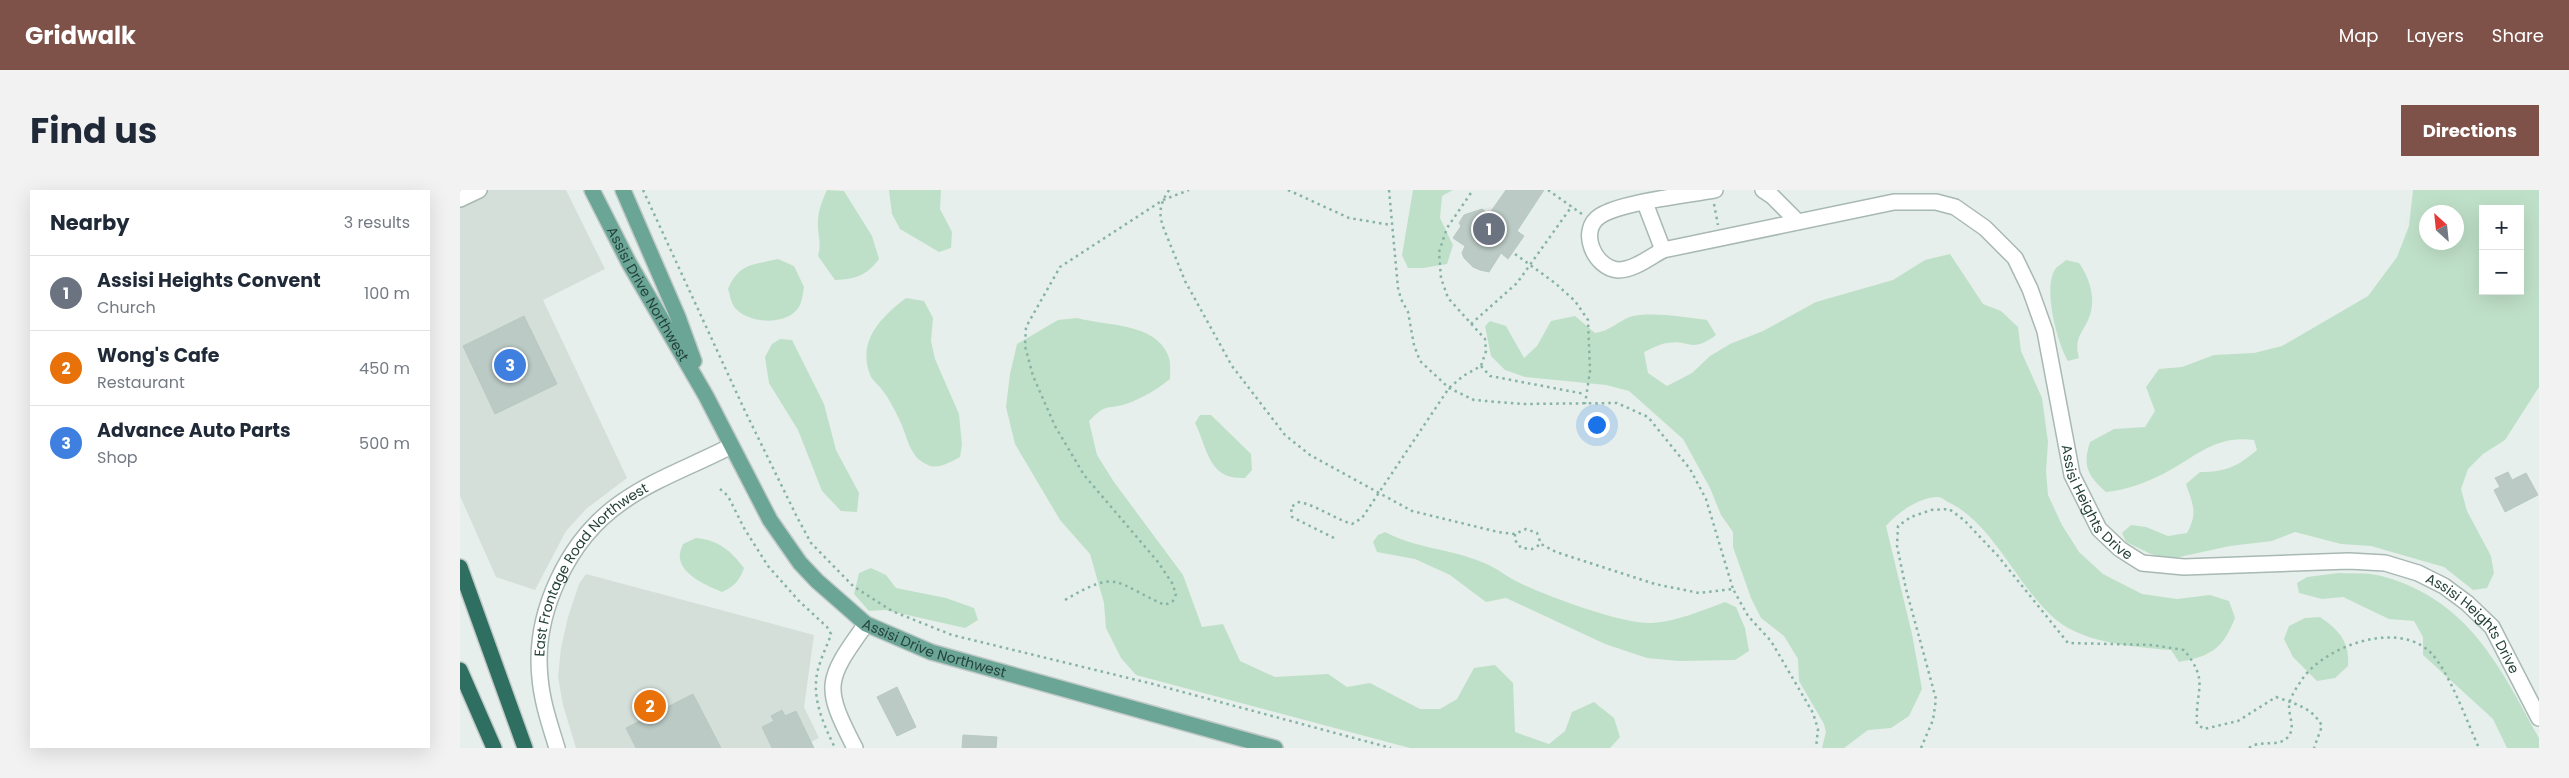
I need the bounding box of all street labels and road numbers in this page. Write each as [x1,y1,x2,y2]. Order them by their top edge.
street label: Assisi Drive Northwest [602,223,694,365]
street label: Assisi Heights Drive [2056,443,2137,565]
street label: East Frontage Road Northwest [529,478,652,657]
street label: Assisi Heights Drive [2422,568,2525,677]
street label: Assisi Drive Northwest [859,614,1008,682]

